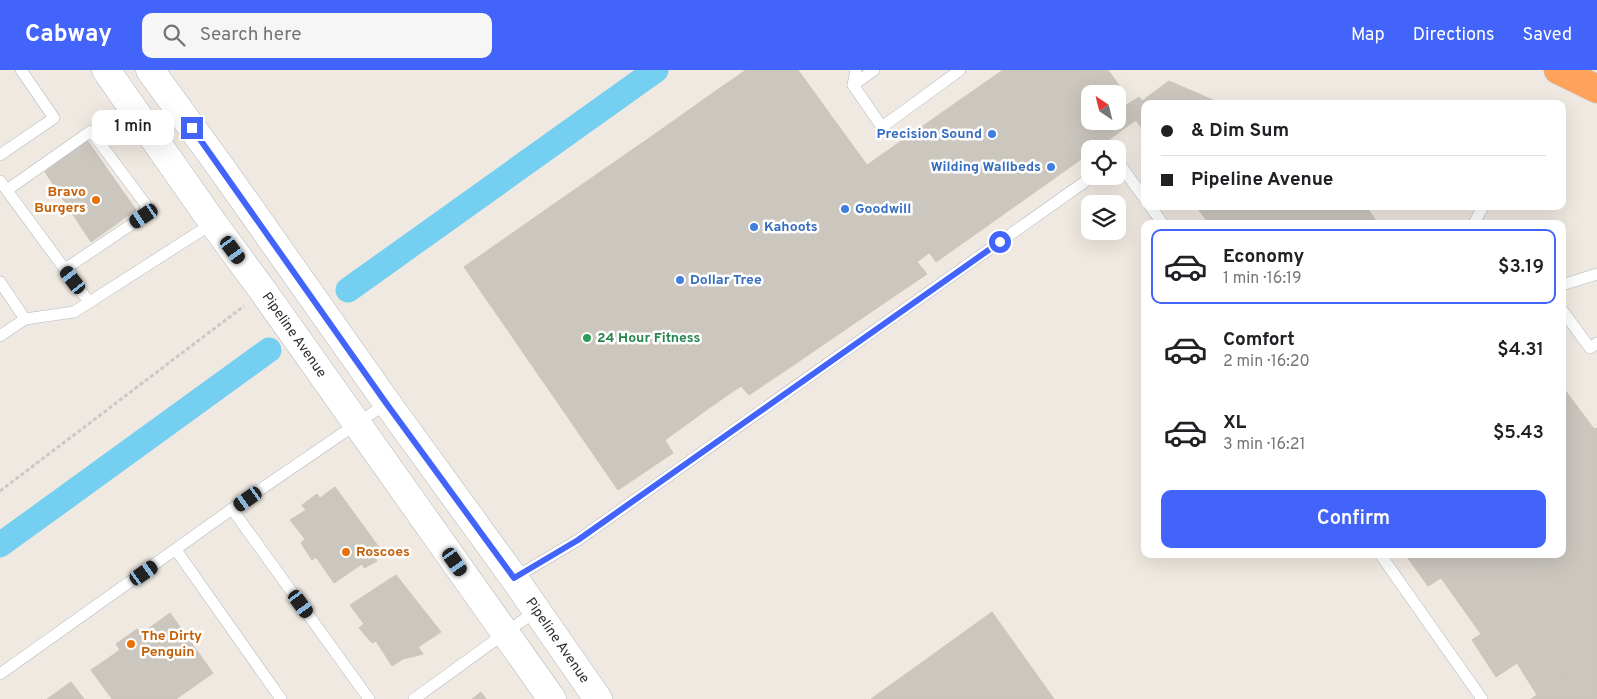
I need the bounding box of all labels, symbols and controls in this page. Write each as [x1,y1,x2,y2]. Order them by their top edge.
search box [142,13,492,58]
text: Cabway [25,20,112,50]
icon: search [160,21,188,49]
text: Search here [200,23,301,47]
text: Map [1351,24,1385,47]
text: Directions [1413,24,1495,47]
text: Saved [1523,24,1572,47]
north arrow [1081,85,1126,130]
map controls [1081,85,1126,240]
callout: 1 min [92,110,174,146]
text: 1 min [114,117,152,137]
route end [181,117,203,139]
text: & Dim Sum [1191,119,1289,143]
place label: Precision Sound [877,126,982,143]
marker: Precision Sound [986,128,998,140]
button: locate [1081,140,1126,185]
place label: Wilding Wallbeds [931,159,1041,176]
marker: Wilding Wallbeds [1045,161,1057,173]
text: Pipeline Avenue [1191,168,1333,192]
place label: Bravo Burgers [34,184,86,217]
marker: Bravo Burgers [90,194,102,206]
button: layers [1081,195,1126,240]
car [127,201,160,231]
place label: Goodwill [855,201,911,218]
marker: Goodwill [839,203,851,215]
place label: Kahoots [764,219,818,236]
marker: Kahoots [748,221,760,233]
route start [989,231,1011,253]
car [218,233,247,267]
icon: car [1163,244,1208,289]
text: Economy [1223,245,1304,269]
text: $3.19 [1498,255,1544,279]
car [57,264,88,296]
text: 1 min · 16:19 [1223,269,1302,289]
place label: Dollar Tree [690,272,762,289]
marker: Dollar Tree [674,274,686,286]
street label: Pipeline Avenue [258,289,330,381]
icon: car [1163,327,1208,372]
text: Comfort [1223,328,1295,352]
place label: 24 Hour Fitness [597,330,701,347]
marker: 24 Hour Fitness [581,332,593,344]
text: $4.31 [1497,338,1544,362]
text: 2 min · 16:20 [1223,352,1310,372]
icon: car [1163,410,1208,455]
text: XL [1223,411,1246,435]
text: $5.43 [1493,421,1544,445]
text: 3 min · 16:21 [1223,435,1305,455]
car [231,484,264,514]
button: Confirm [1161,490,1546,548]
place label: Roscoes [356,544,410,561]
car [440,545,469,579]
marker: Roscoes [340,546,352,558]
car [127,558,160,588]
car [286,587,315,621]
street label: Pipeline Avenue [522,594,593,687]
place label: The Dirty Penguin [141,628,202,661]
marker: The Dirty Penguin [125,638,137,650]

